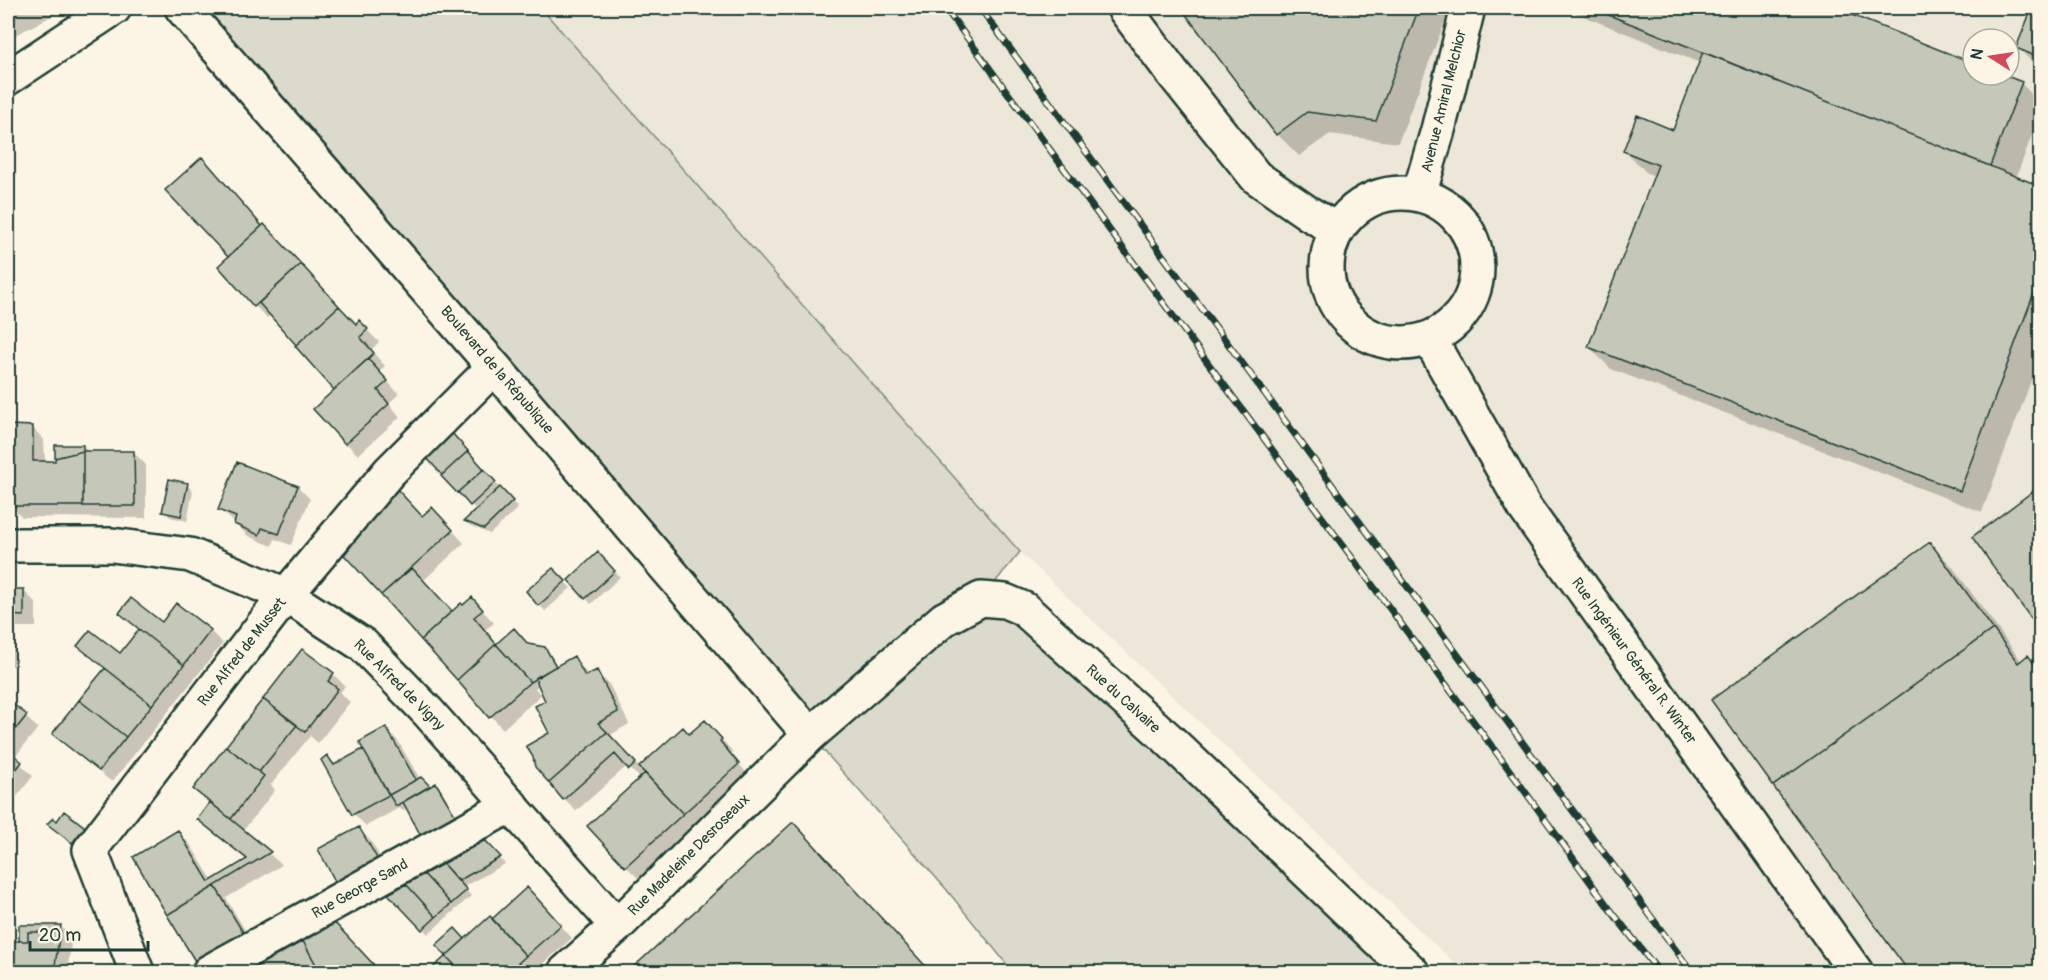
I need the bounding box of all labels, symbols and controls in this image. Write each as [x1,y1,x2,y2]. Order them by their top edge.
street label: Avenue Amiral Melchior [1417,27,1471,174]
north arrow [1961,27,2021,87]
text: N [1966,47,1988,61]
street label: Boulevard de la République [436,302,558,438]
street label: Rue Ingénieur Général R. Winter [1567,574,1701,748]
street label: Rue Alfred de Musset [194,593,291,710]
street label: Rue Alfred de Vigny [349,635,449,735]
street label: Rue du Calvaire [1082,661,1165,738]
street label: Rue Madeleine Desroseaux [624,790,754,920]
street label: Rue George Sand [309,855,411,923]
scale bar [30,914,148,952]
text: 20 m [39,924,81,947]

